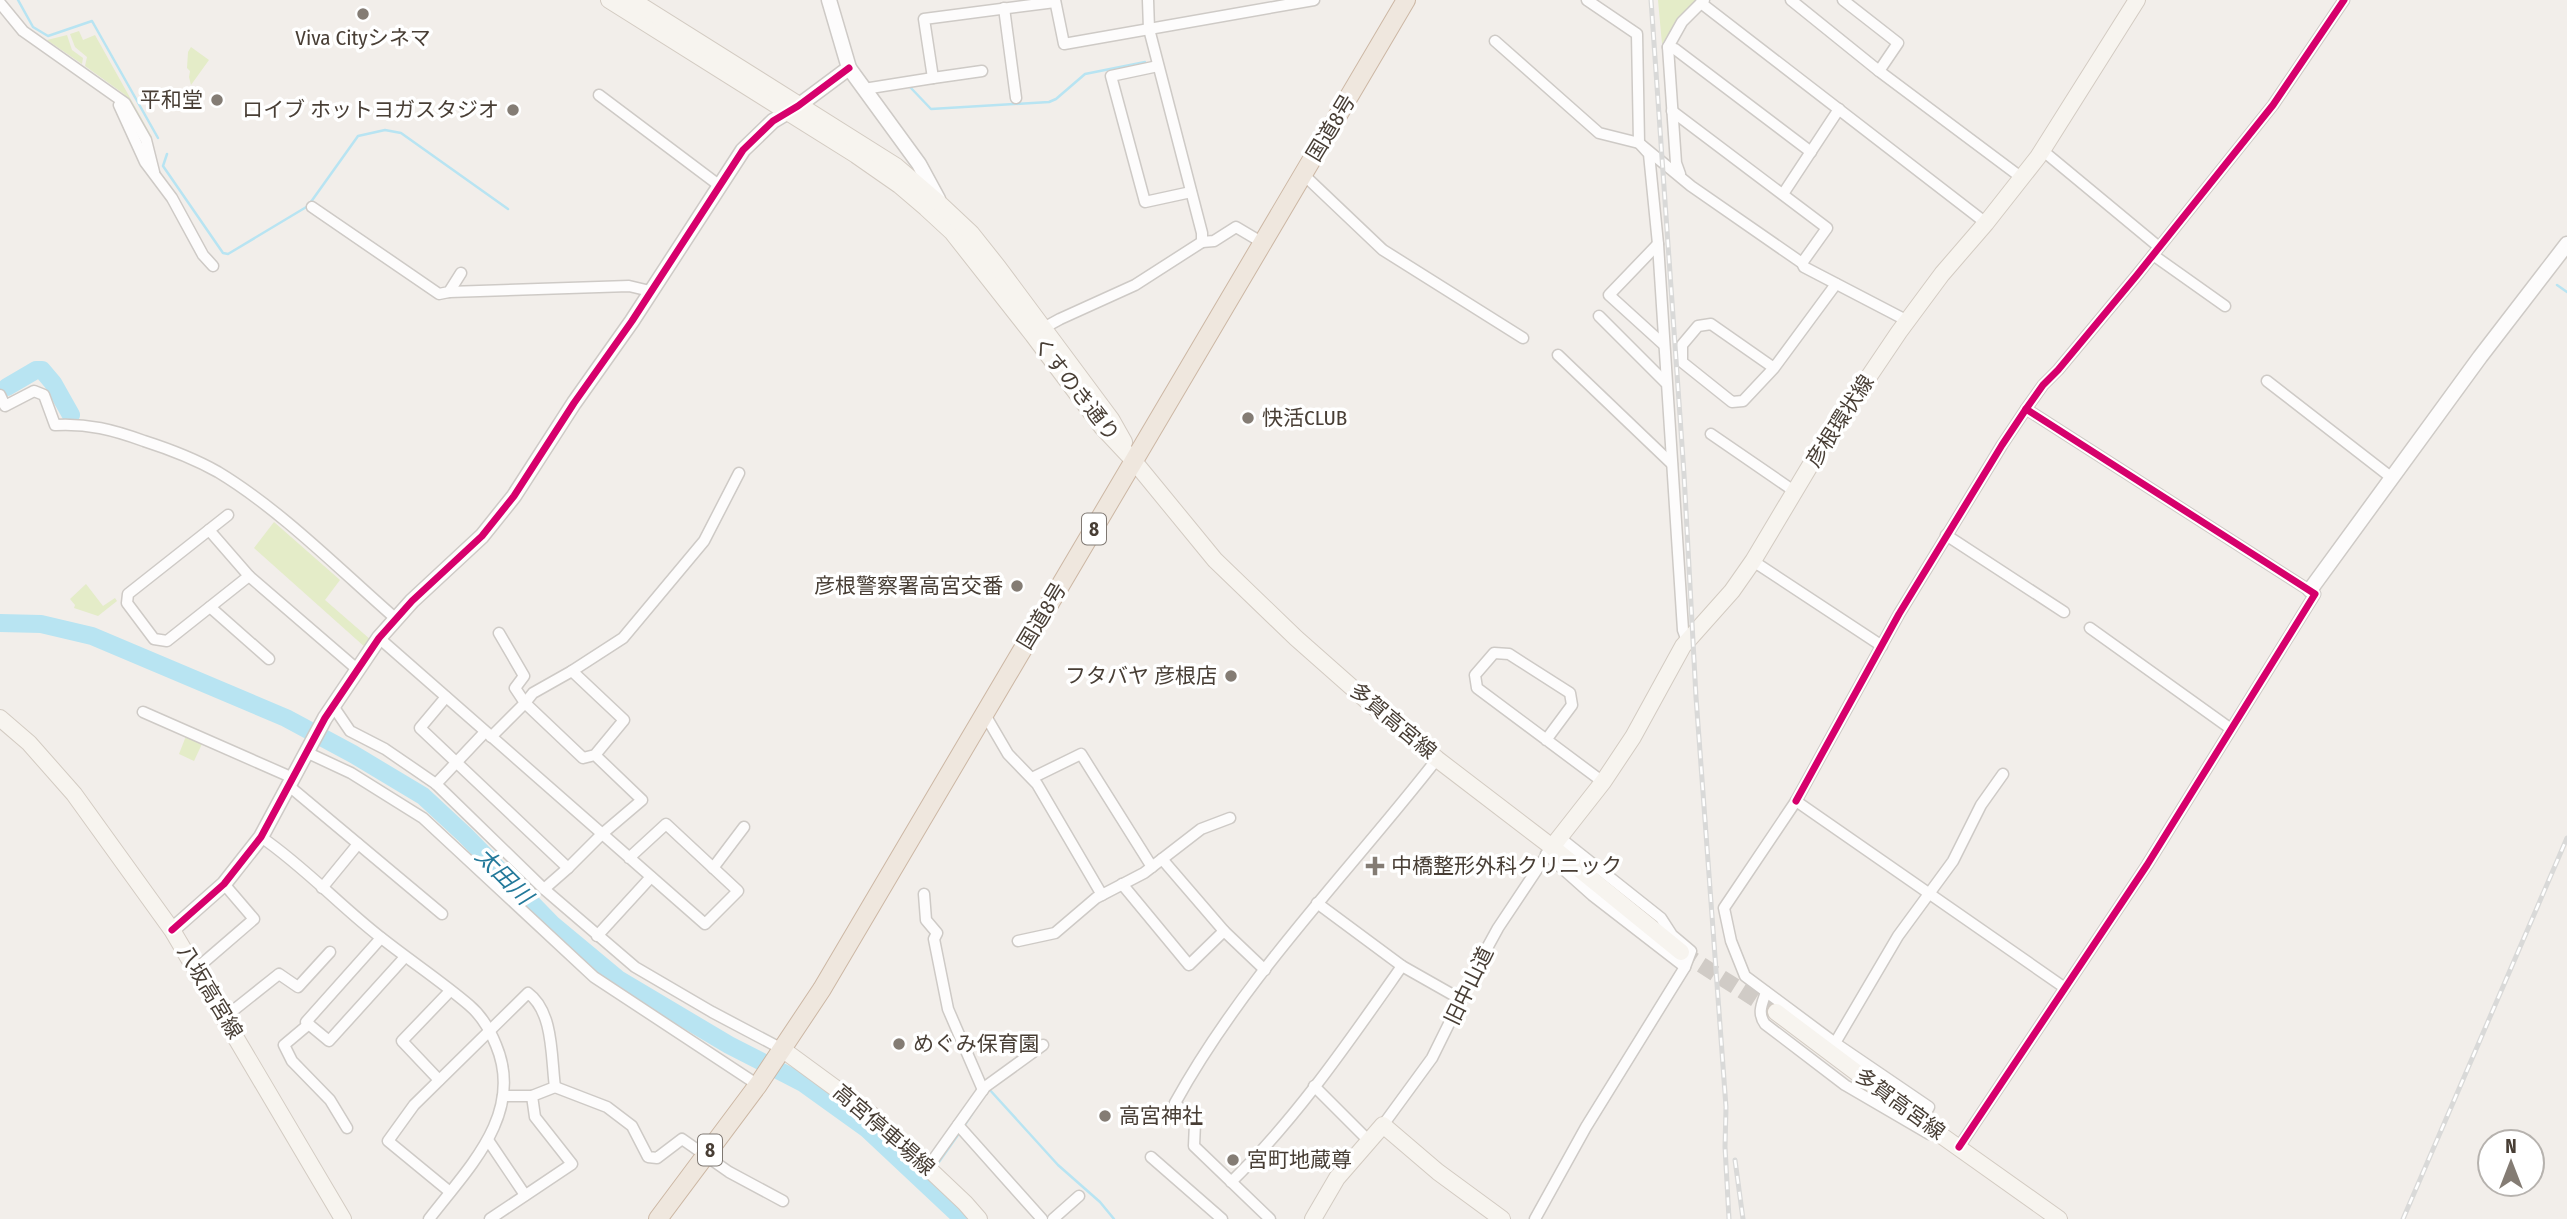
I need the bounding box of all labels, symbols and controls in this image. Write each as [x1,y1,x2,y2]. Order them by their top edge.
marker: Viva Cityシネマ [355,6,371,22]
place label: Viva Cityシネマ [295,25,431,51]
place label: 平和堂 [140,87,203,113]
street label: 国道8号 [1301,90,1361,166]
marker: 平和堂 [209,92,225,108]
place label: ロイブ ホットヨガスタジオ [242,97,499,123]
marker: ロイブ ホットヨガスタジオ [505,102,521,118]
street label: くすのき通り [1027,332,1125,446]
street label: 彦根環状線 [1801,370,1879,472]
place label: 快活CLUB [1262,405,1347,431]
marker: 快活CLUB [1240,410,1256,426]
road number: 8 [1082,514,1106,544]
place label: 彦根警察署高宮交番 [814,573,1003,599]
marker: 彦根警察署高宮交番 [1009,578,1025,594]
street label: 国道8号 [1012,578,1072,654]
place label: フタバヤ 彦根店 [1065,663,1217,689]
marker: フタバヤ 彦根店 [1223,668,1239,684]
street label: 多賀高宮線 [1344,677,1442,765]
water label: 太田川 [470,842,540,912]
place label: 中橋整形外科クリニック [1391,853,1622,879]
marker: 中橋整形外科クリニック [1365,856,1385,876]
street label: 八坂高宮線 [172,940,248,1044]
street label: 旧中山道 [1439,943,1499,1029]
place label: めぐみ保育園 [913,1031,1040,1057]
marker: めぐみ保育園 [891,1036,907,1052]
street label: 多賀高宮線 [1850,1063,1950,1145]
street label: 高宮停車場線 [828,1079,940,1181]
place label: 高宮神社 [1119,1103,1203,1129]
marker: 高宮神社 [1097,1108,1113,1124]
north arrow [2476,1128,2546,1198]
road number: 8 [698,1134,722,1166]
text: N [2505,1135,2517,1158]
place label: 宮町地蔵尊 [1247,1147,1352,1173]
marker: 宮町地蔵尊 [1225,1152,1241,1168]

